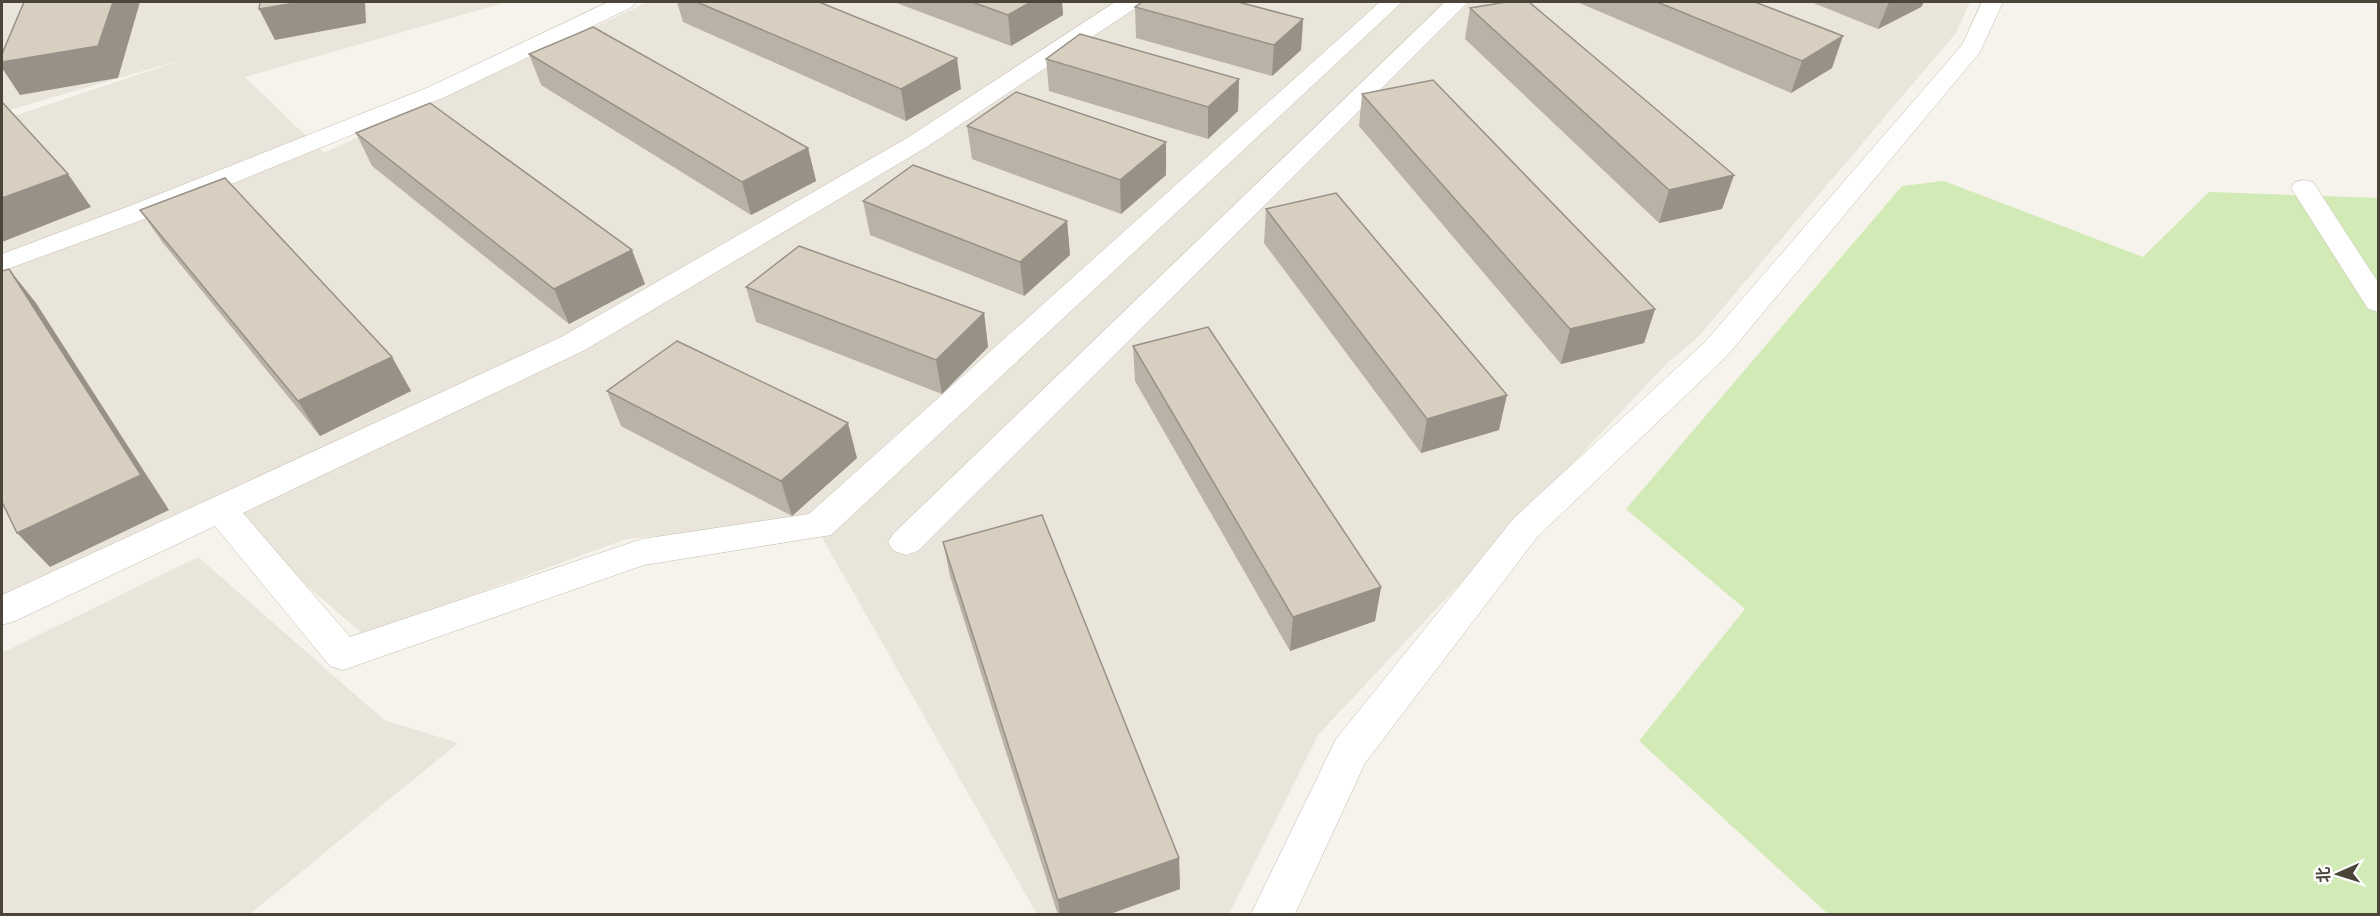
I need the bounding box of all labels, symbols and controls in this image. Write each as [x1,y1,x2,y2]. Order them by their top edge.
north arrow [2308,844,2368,904]
text: 北 [2312,866,2335,883]

